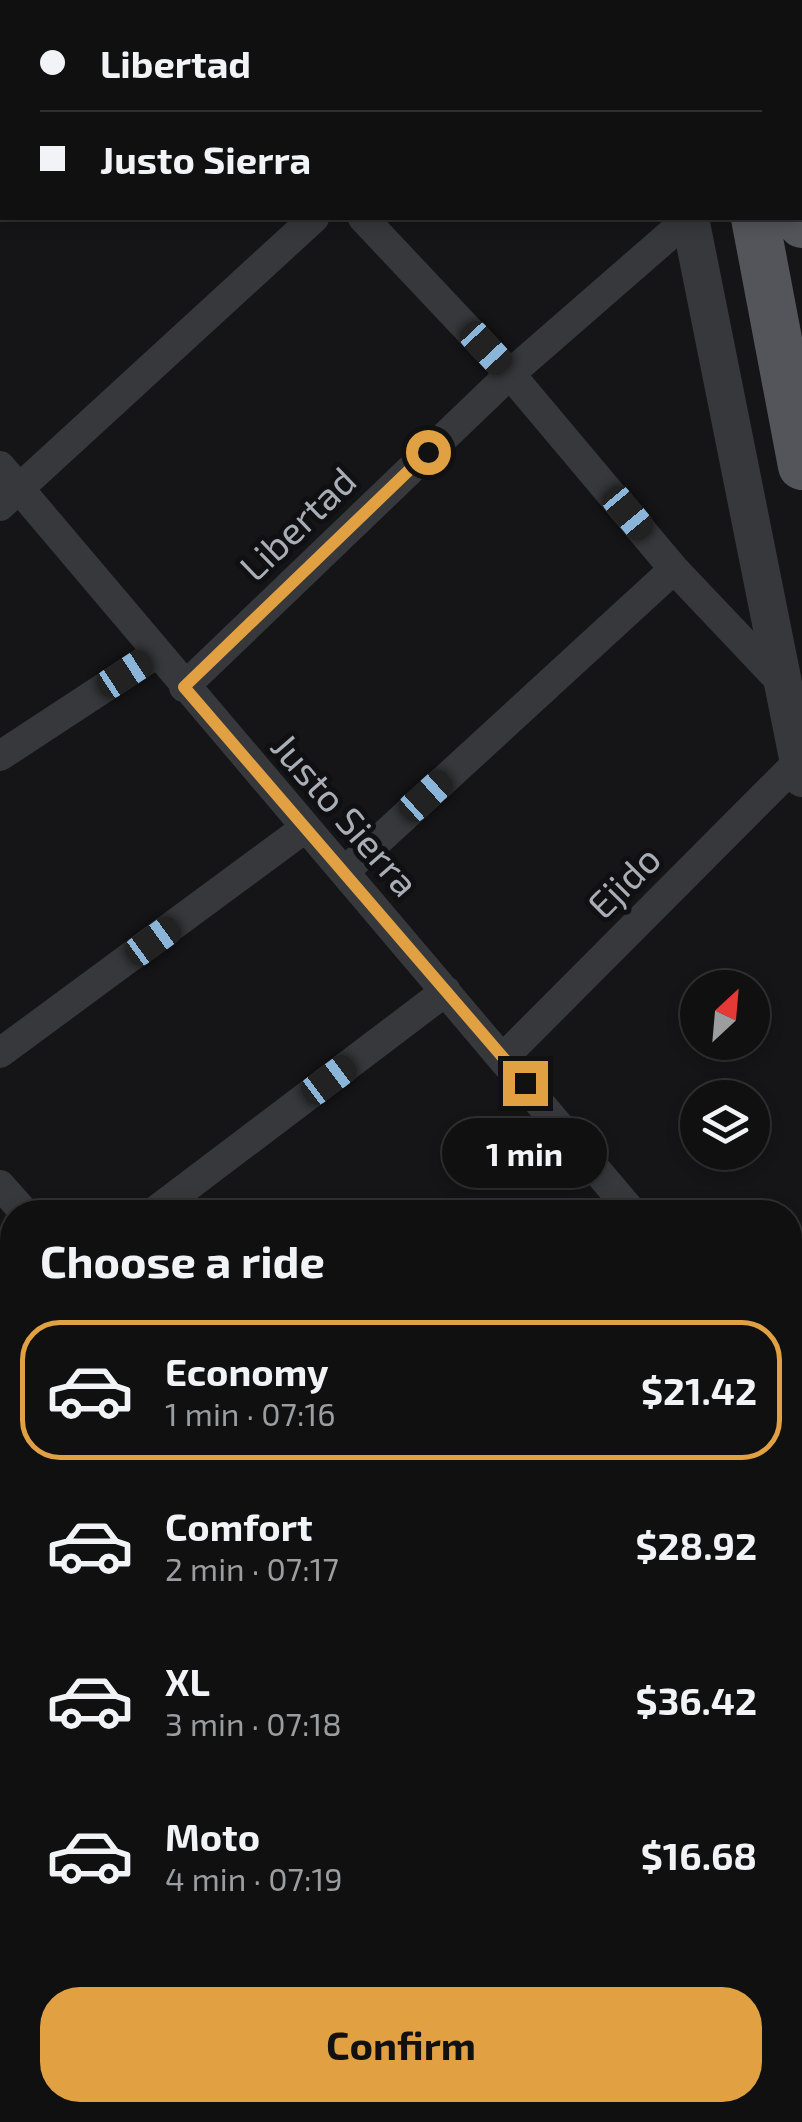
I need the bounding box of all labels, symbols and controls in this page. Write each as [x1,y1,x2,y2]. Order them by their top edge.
text: Libertad [100,40,251,86]
text: Justo Sierra [100,136,311,182]
car [455,316,517,380]
route start [406,430,451,475]
street label: Libertad [229,457,365,589]
car [597,480,659,546]
car [92,645,158,703]
street label: Justo Sierra [263,723,429,905]
car [394,765,458,827]
street label: Ejido [577,835,669,927]
car [120,911,186,971]
north arrow [680,970,770,1060]
map controls [680,970,770,1170]
car [296,1050,362,1110]
route end [503,1061,548,1106]
button: layers [680,1080,770,1170]
callout: 1 min [442,1118,608,1188]
text: 1 min [486,1134,563,1172]
text: Choose a ride [40,1233,325,1287]
icon: car [45,1345,135,1435]
text: Economy [165,1348,329,1394]
text: $21.42 [641,1367,757,1413]
text: 1 min · 07:16 [165,1394,336,1432]
icon: car [45,1500,135,1590]
text: Comfort [165,1503,313,1549]
text: $28.92 [635,1522,757,1568]
text: 2 min · 07:17 [165,1549,339,1587]
icon: car [45,1655,135,1745]
text: XL [165,1658,210,1704]
text: $36.42 [636,1677,757,1723]
text: 3 min · 07:18 [165,1704,342,1742]
icon: car [45,1810,135,1900]
text: Moto [165,1813,260,1859]
text: $16.68 [641,1832,757,1878]
text: 4 min · 07:19 [165,1859,342,1897]
button: Confirm [40,1987,762,2102]

